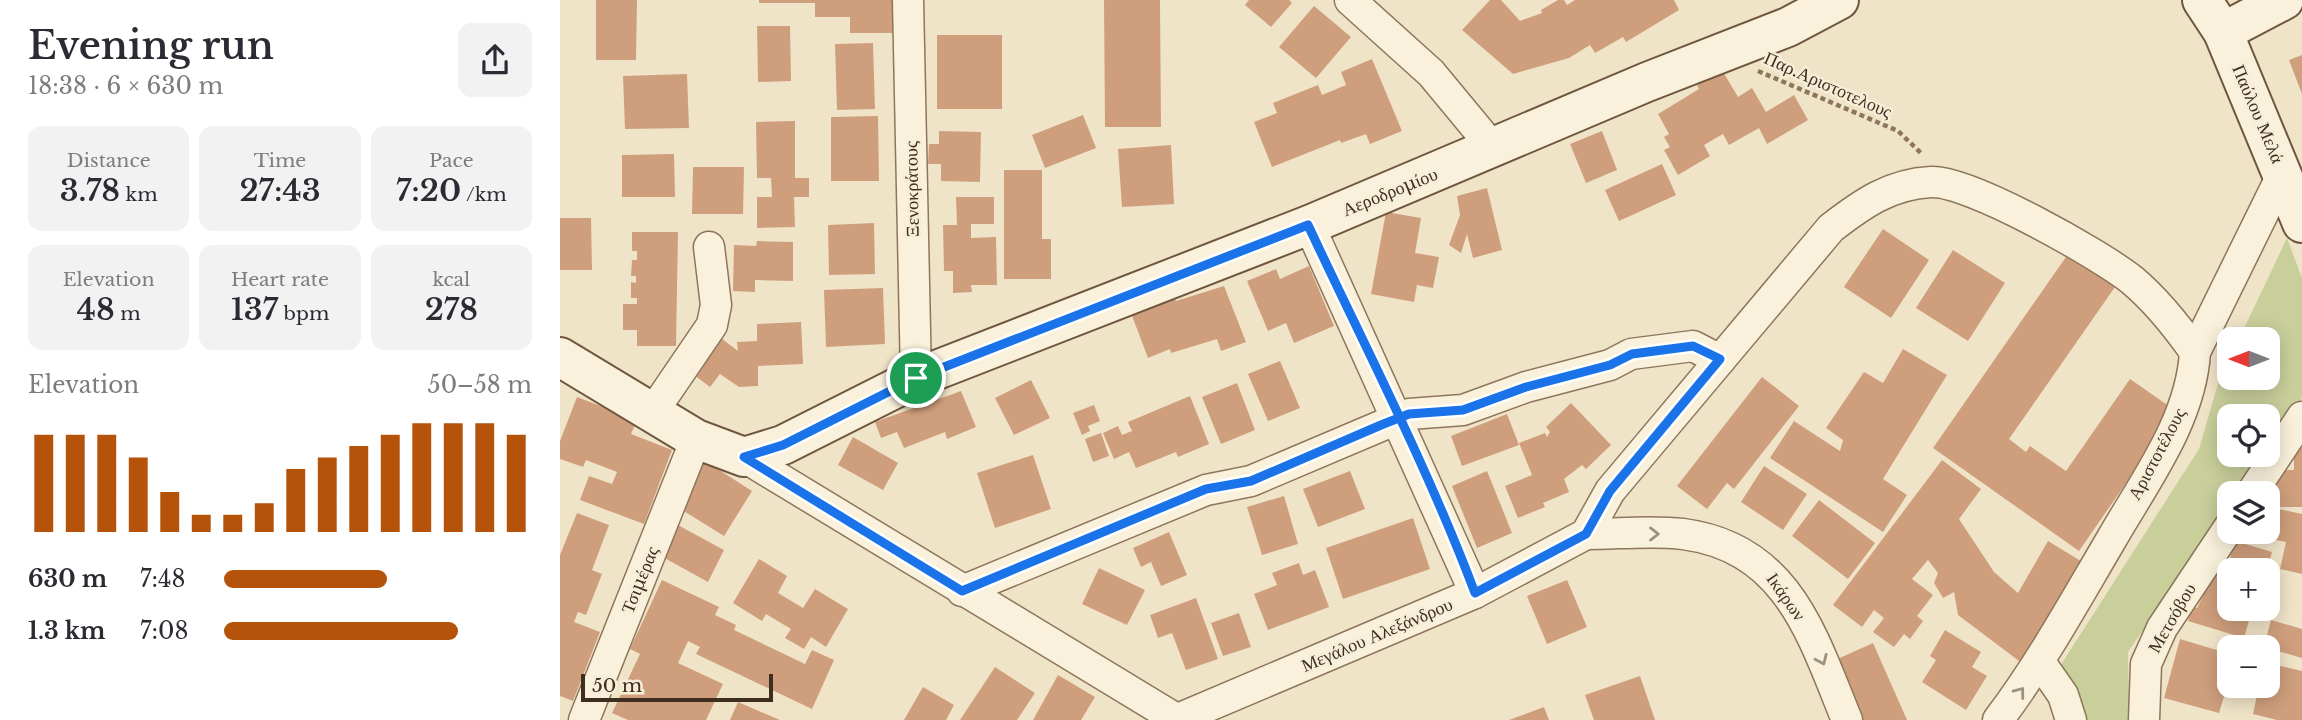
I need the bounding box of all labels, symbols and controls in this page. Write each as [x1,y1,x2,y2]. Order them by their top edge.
text: Evening run [28,22,274,69]
button: share [458,23,532,97]
street label: Παρ.Αριστοτελους [1761,47,1895,123]
street label: Παύλου Μελά [2227,61,2289,167]
text: 18:38 · 6 × 630 m [28,72,223,100]
street label: Ξενοκράτους [900,141,924,237]
text: Distance [67,149,151,172]
text: Time [254,149,306,172]
text: Pace [429,149,474,172]
street label: Αεροδρομίου [1339,163,1441,221]
text: 3.78 [60,172,120,209]
text: 27:43 [239,172,321,209]
text: 7:20 [396,172,461,209]
text: km [120,183,158,206]
text: /km [461,183,507,206]
text: Elevation [63,268,155,291]
text: Heart rate [231,268,329,291]
text: kcal [432,268,470,291]
text: 48 [77,291,115,328]
text: 137 [231,291,278,328]
text: 278 [425,291,478,328]
text: m [115,302,141,325]
text: bpm [278,302,329,325]
north arrow [2217,327,2280,390]
map controls [2217,327,2280,698]
pin [886,348,946,408]
icon: arrive [897,359,935,397]
text: Elevation [28,371,139,399]
text: 50–58 m [428,371,532,399]
street label: Αριστοτέλους [2124,404,2190,504]
button: locate [2217,404,2280,467]
button: layers [2217,481,2280,544]
one-way arrow [1650,526,1660,542]
street label: Τσιμέρας [617,543,663,617]
button: + [2217,558,2280,621]
text: 630 m [28,565,107,593]
text: 7:48 [140,565,186,593]
street label: Ικάρων [1762,569,1810,625]
street label: Μετσόβου [2143,579,2201,657]
street label: Μεγάλου Αλεξάνδρου [1298,593,1456,677]
text: 1.3 km [28,617,106,645]
text: 7:08 [140,617,188,645]
button: − [2217,635,2280,698]
one-way arrow [1814,653,1828,665]
scale bar [581,671,774,703]
text: 50 m [592,674,642,697]
one-way arrow [2011,687,2024,699]

